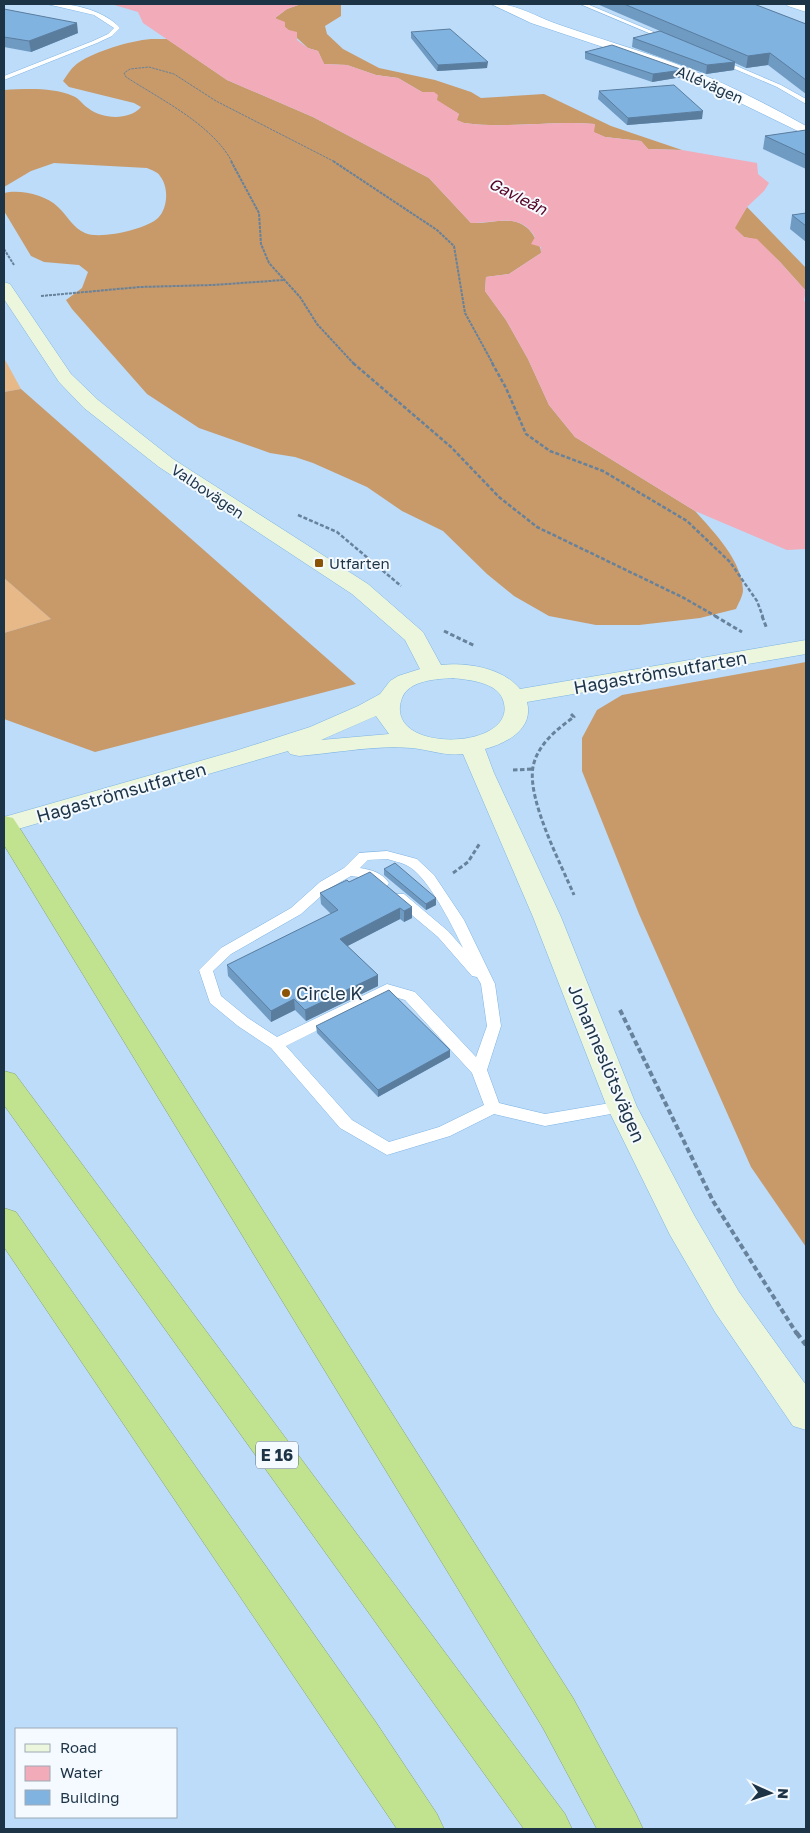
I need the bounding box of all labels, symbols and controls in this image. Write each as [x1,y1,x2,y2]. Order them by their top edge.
street label: Allévägen [674,61,746,107]
water label: Gavleån [486,173,551,220]
street label: Valbovägen [168,460,248,522]
place label: Utfarten [329,554,390,572]
marker: Utfarten [313,557,325,569]
street label: Hagaströmsutfarten [572,646,748,698]
street label: Hagaströmsutfarten [34,757,208,827]
street label: Johanneslötsvägen [564,981,650,1145]
place label: Circle K [296,982,363,1004]
marker: Circle K [280,987,292,999]
road number: E 16 [256,1442,298,1468]
legend [15,1728,178,1818]
text: Road [60,1738,97,1756]
text: Water [60,1763,103,1781]
north arrow [745,1768,795,1818]
text: Building [60,1788,120,1806]
text: N [775,1788,792,1799]

